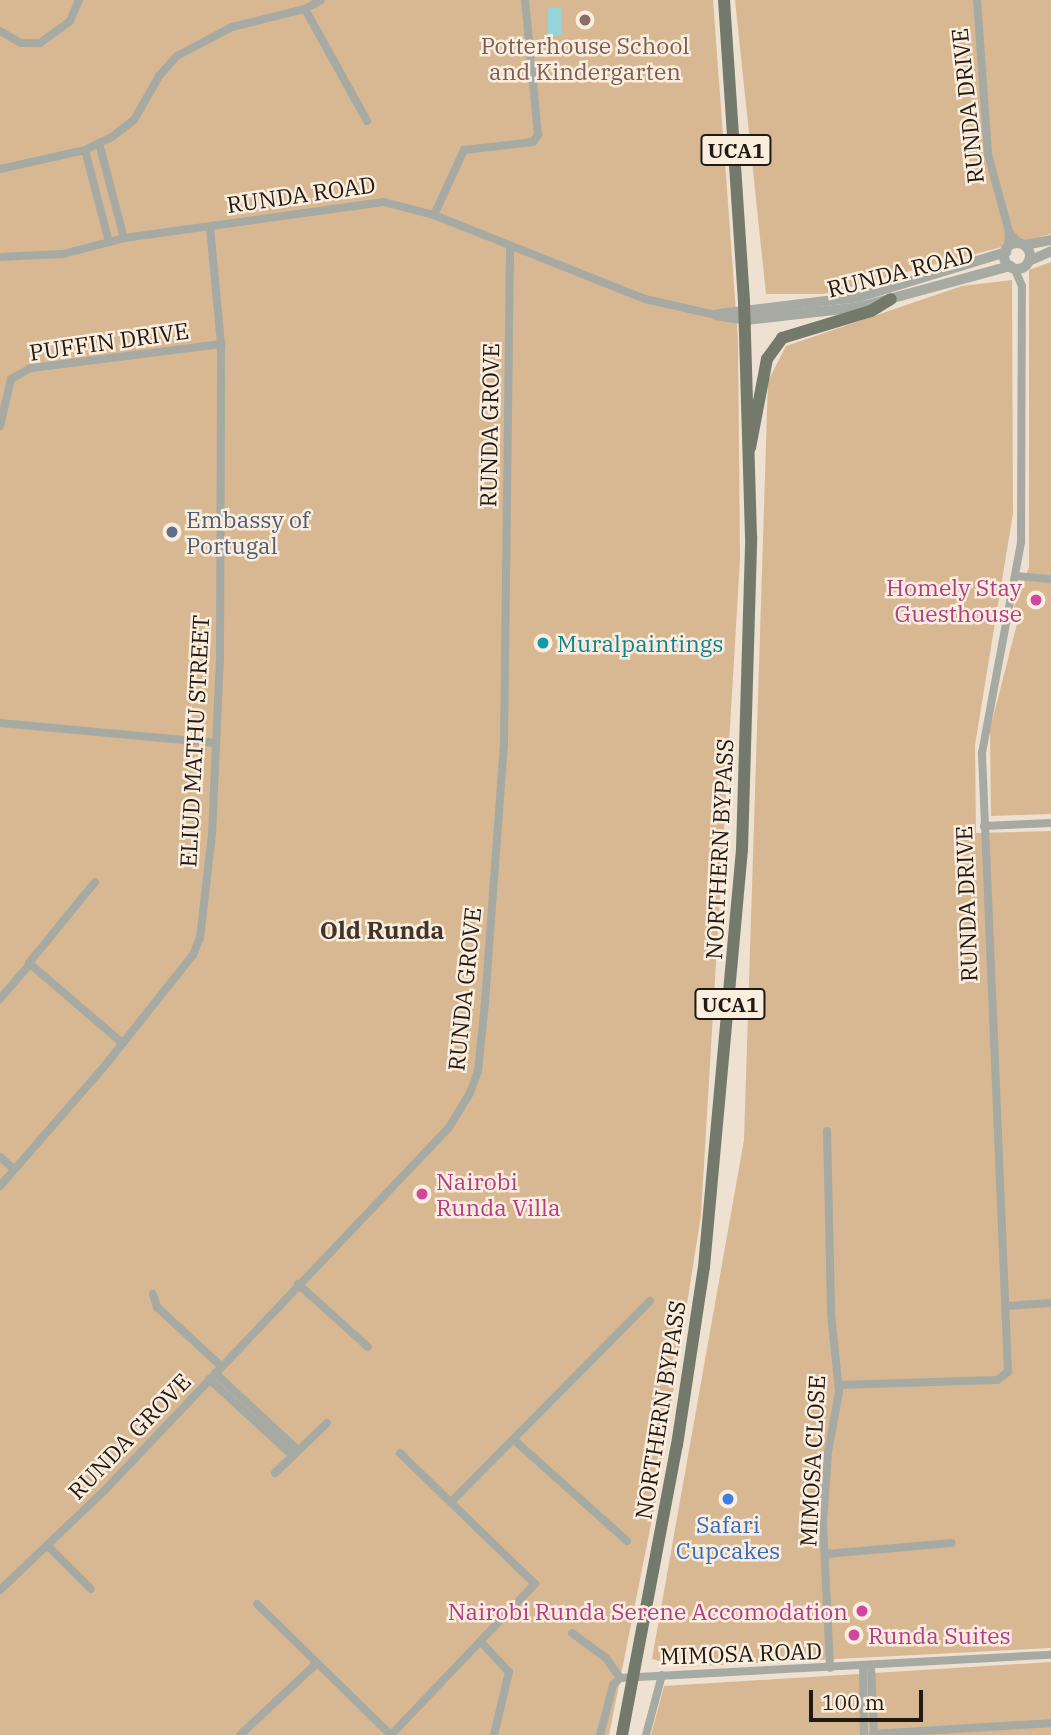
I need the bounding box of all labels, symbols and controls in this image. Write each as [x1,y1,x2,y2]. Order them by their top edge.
marker: Potterhouse School and Kindergarten [577,12,593,28]
street label: RUNDA DRIVE [945,27,989,185]
place label: Potterhouse School and Kindergarten [481,31,689,85]
road number: UCA1 [699,132,773,168]
street label: RUNDA ROAD [225,170,377,218]
street label: RUNDA ROAD [824,239,976,303]
street label: PUFFIN DRIVE [27,316,191,366]
street label: RUNDA GROVE [474,343,504,507]
place label: Embassy of Portugal [186,505,310,559]
marker: Embassy of Portugal [164,524,180,540]
place label: Homely Stay Guesthouse [886,573,1022,627]
marker: Homely Stay Guesthouse [1028,592,1044,608]
street label: ELIUD MATHU STREET [174,614,214,868]
place label: Muralpaintings [557,629,724,657]
marker: Muralpaintings [535,635,551,651]
street label: NORTHERN BYPASS [699,738,739,960]
street label: RUNDA DRIVE [949,825,983,983]
street label: RUNDA GROVE [442,906,486,1072]
district label: Old Runda [320,917,444,945]
road number: UCA1 [693,986,767,1021]
place label: Nairobi Runda Villa [436,1167,561,1221]
marker: Nairobi Runda Villa [414,1186,430,1202]
street label: NORTHERN BYPASS [629,1299,691,1521]
street label: RUNDA GROVE [62,1367,196,1505]
street label: MIMOSA CLOSE [794,1374,830,1548]
marker: Safari Cupcakes [720,1491,736,1507]
place label: Safari Cupcakes [676,1510,780,1564]
place label: Nairobi Runda Serene Accomodation [448,1597,848,1625]
marker: Nairobi Runda Serene Accomodation [854,1603,870,1619]
place label: Runda Suites [868,1621,1011,1649]
marker: Runda Suites [846,1627,862,1643]
street label: MIMOSA ROAD [660,1636,822,1670]
scale bar [813,1676,927,1720]
text: 100 m [822,1688,885,1716]

